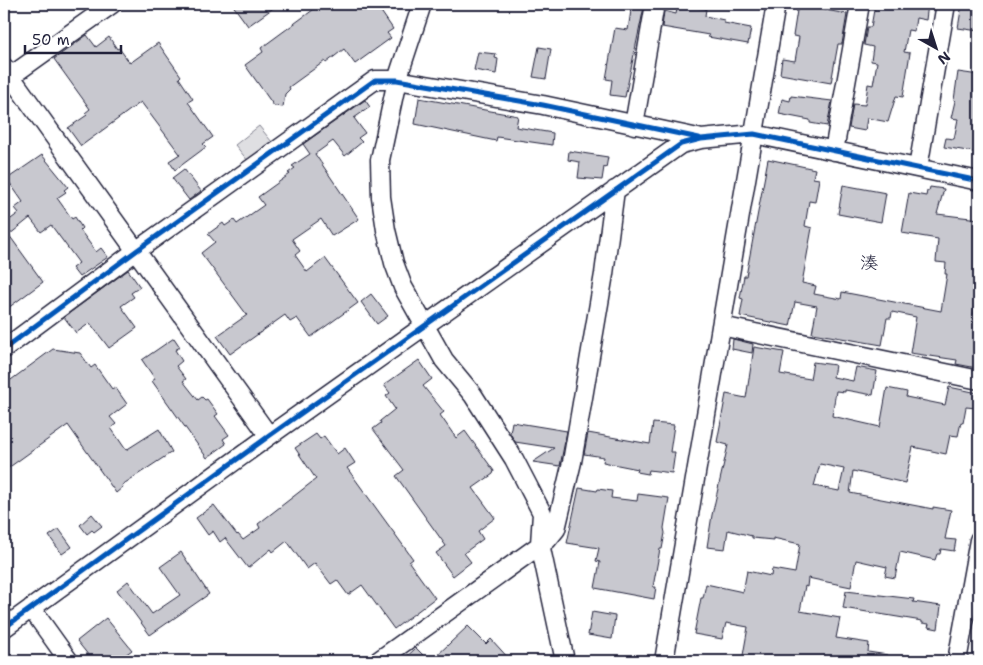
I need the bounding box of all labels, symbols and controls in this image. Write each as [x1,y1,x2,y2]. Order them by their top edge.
scale bar [25,22,121,54]
north arrow [910,22,960,72]
text: 50 m [32,30,70,50]
text: N [934,48,954,69]
district label: 湊 [860,251,878,275]

